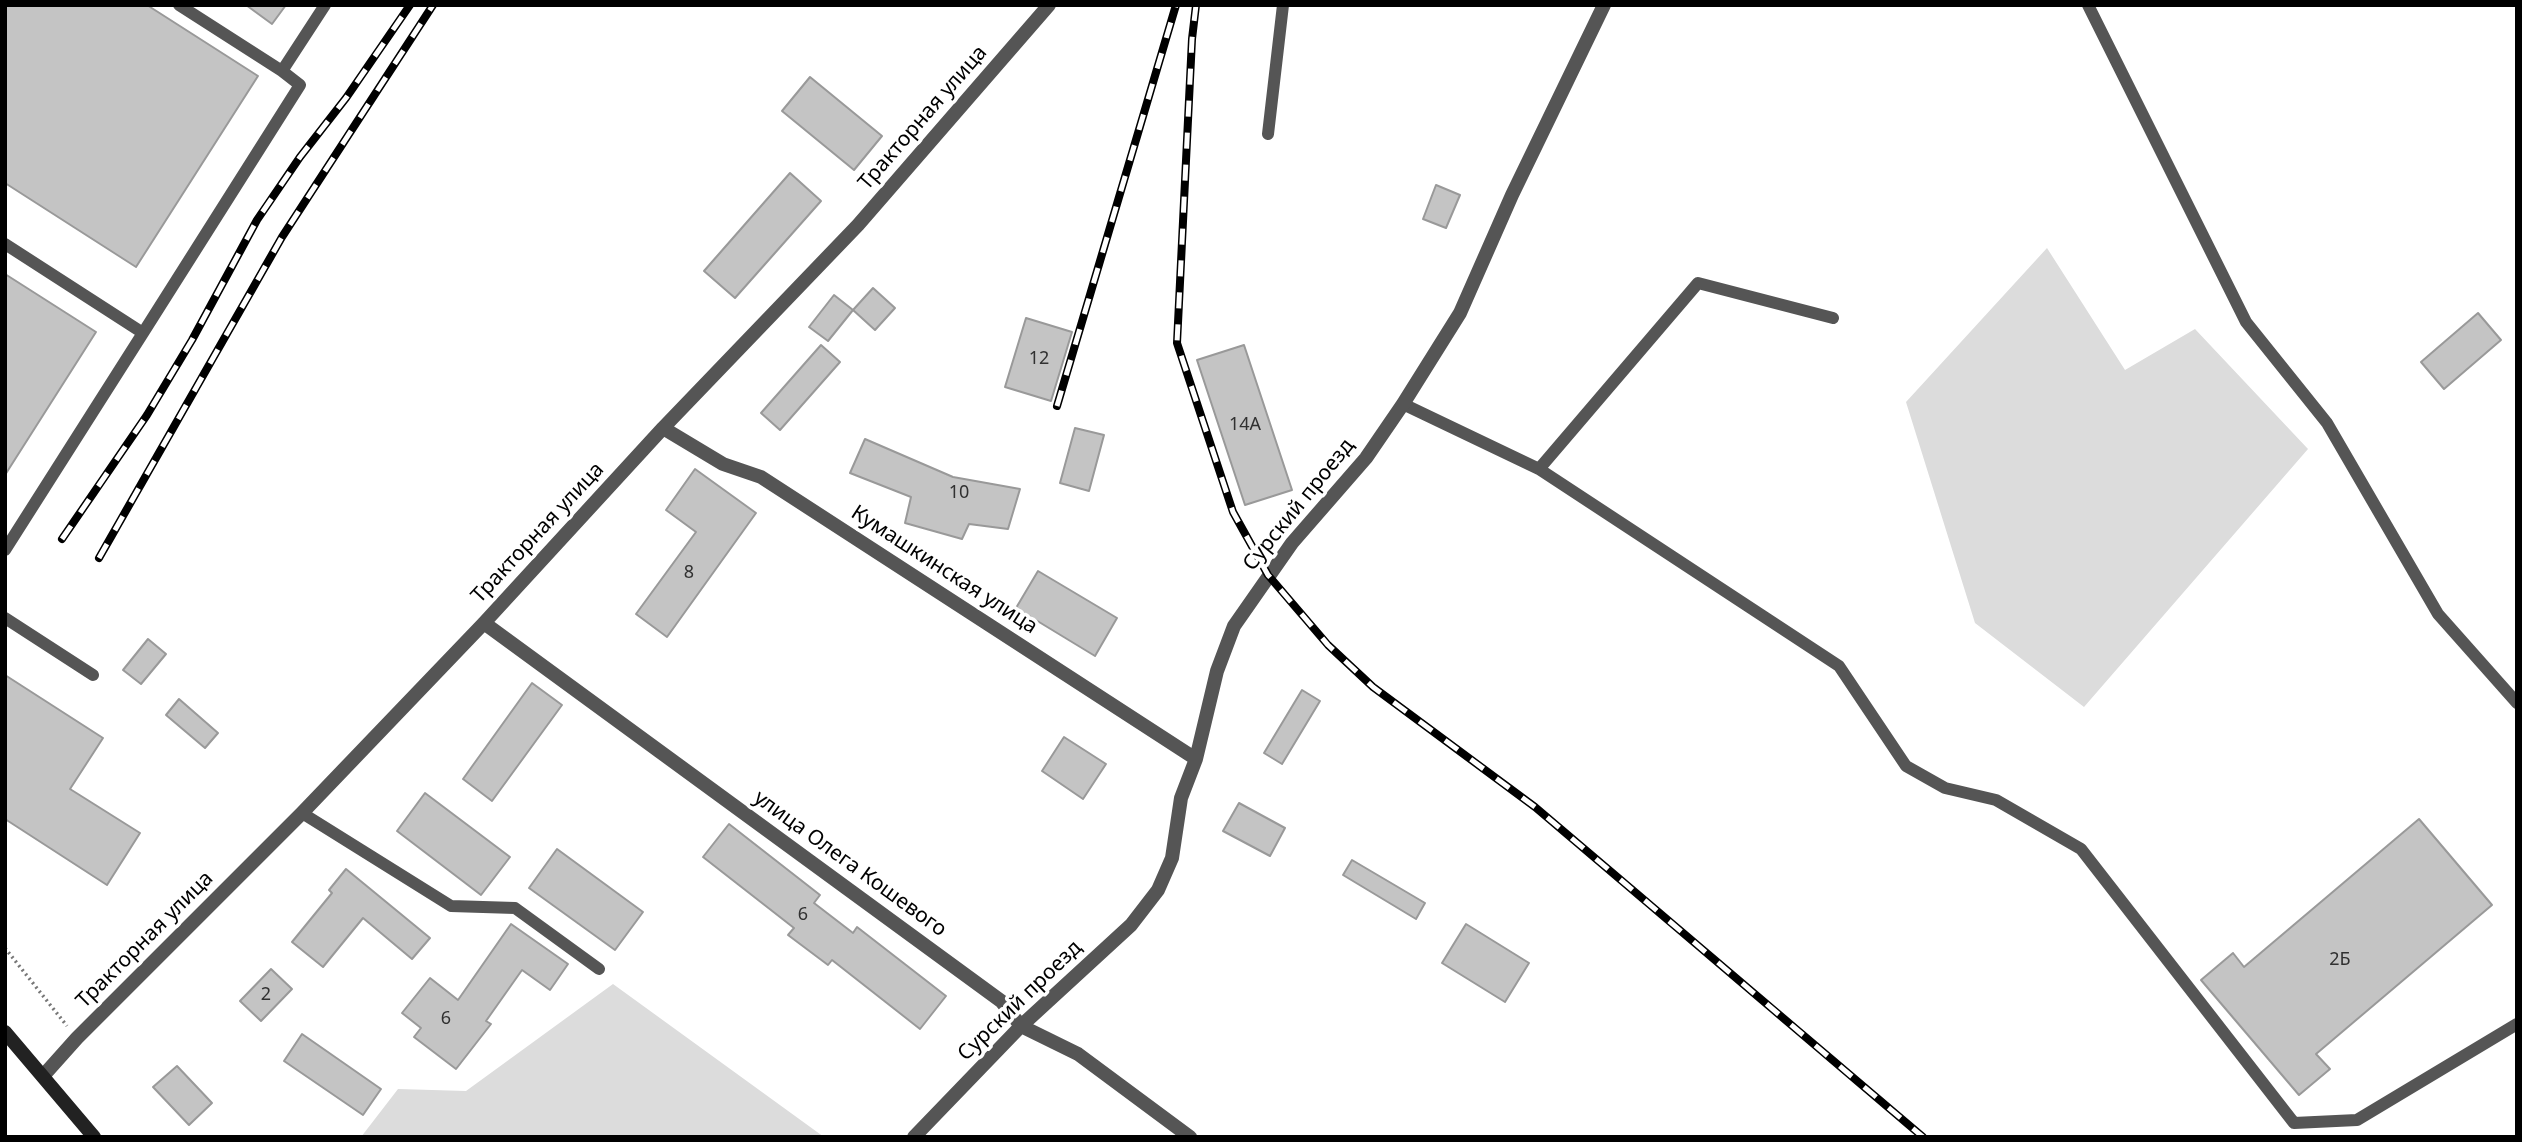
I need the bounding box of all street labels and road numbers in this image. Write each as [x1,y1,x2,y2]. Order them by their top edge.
street label: Тракторная улица [853,41,993,195]
street label: Сурский проезд [1238,434,1360,576]
street label: Тракторная улица [466,457,610,609]
street label: Кумашкинская улица [846,500,1042,640]
street label: улица Олега Кошевого [749,786,951,942]
street label: Тракторная улица [71,866,219,1014]
street label: Сурский проезд [953,936,1087,1066]

